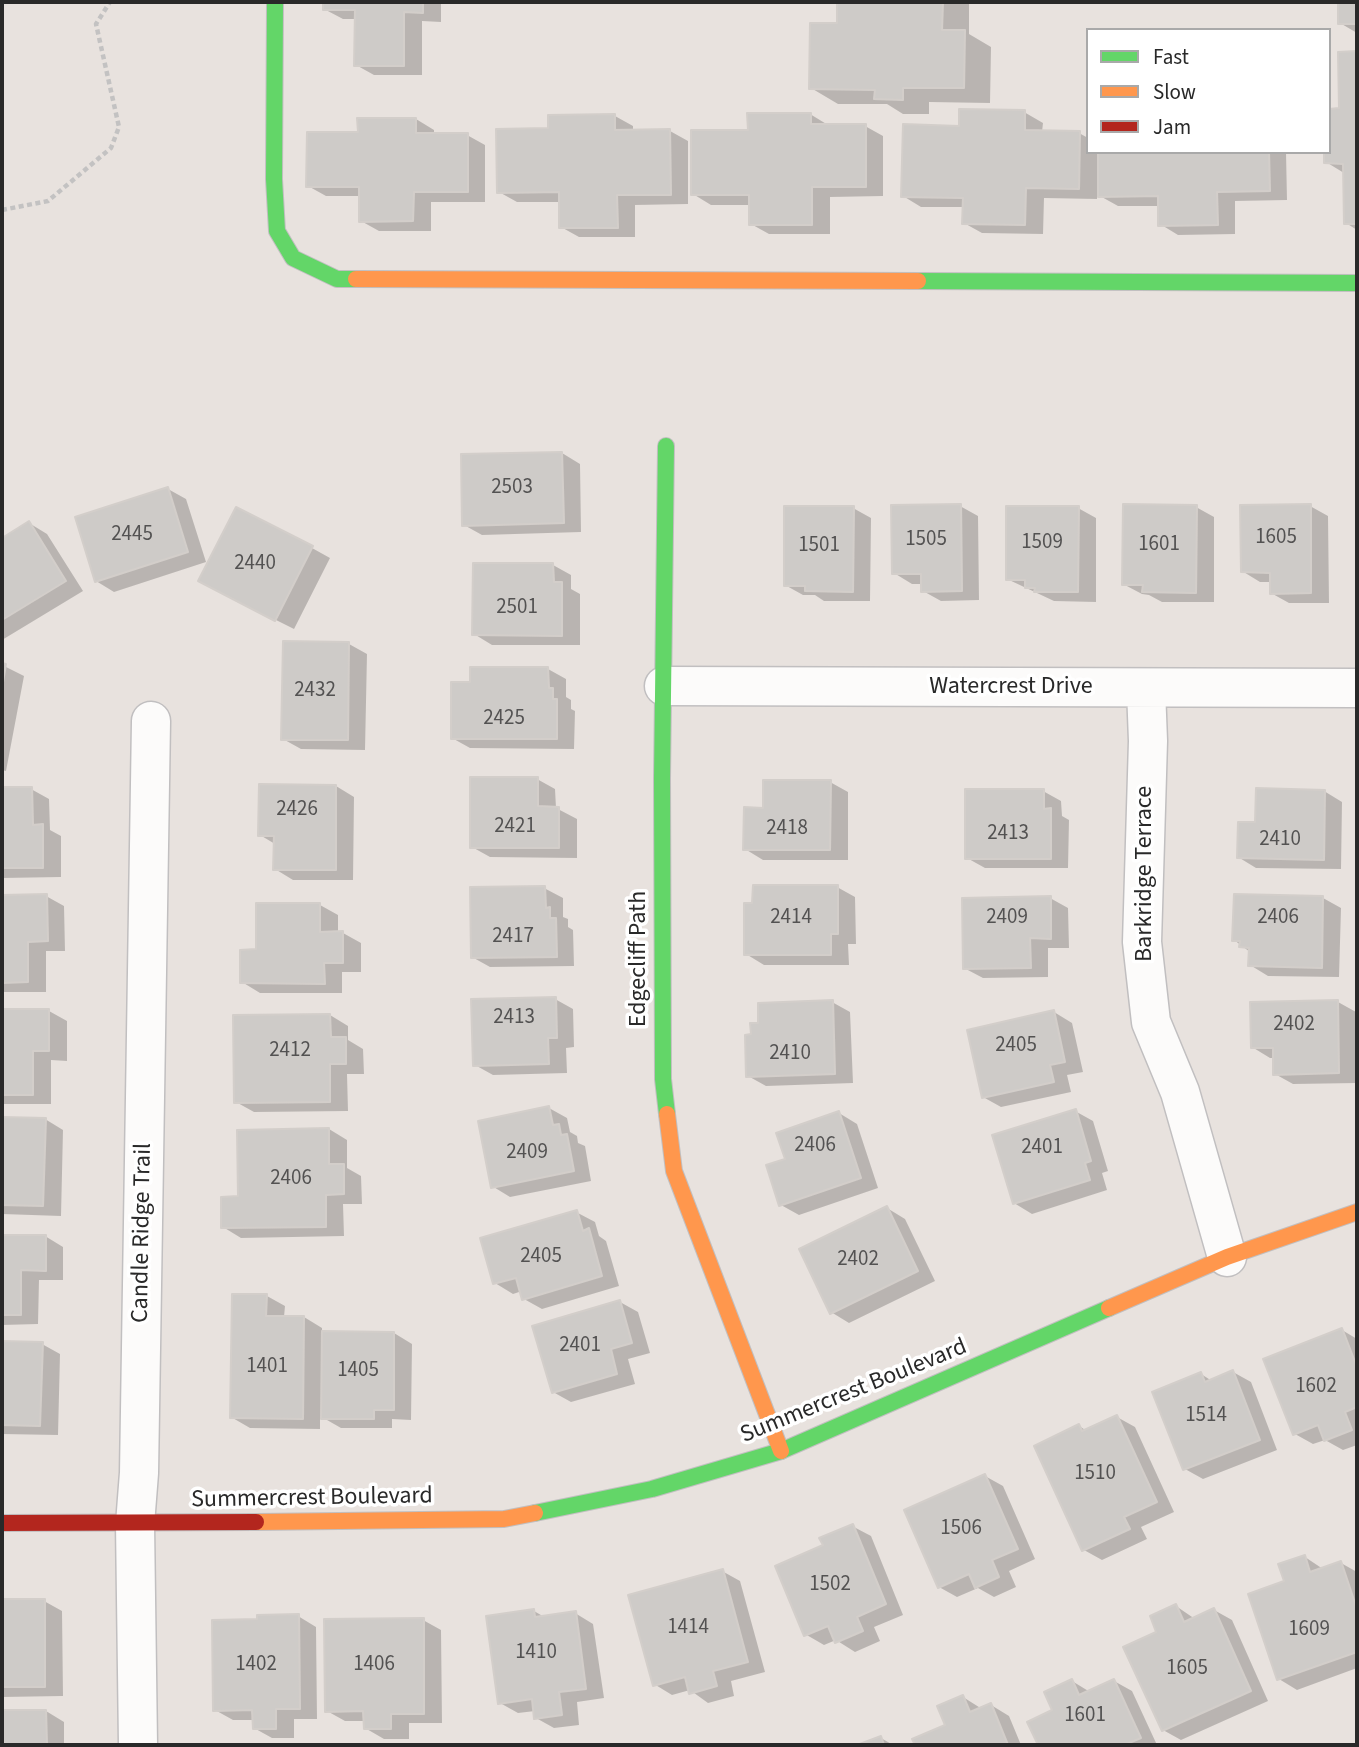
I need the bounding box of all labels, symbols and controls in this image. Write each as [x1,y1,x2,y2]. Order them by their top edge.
legend [1086,28,1331,154]
text: Fast [1153,42,1189,72]
text: Slow [1153,77,1196,107]
text: Jam [1153,112,1191,142]
house number: 2503 [491,475,533,501]
house number: 2445 [111,522,153,548]
house number: 1605 [1255,525,1297,551]
house number: 1505 [905,527,947,553]
house number: 1509 [1021,530,1063,556]
house number: 1601 [1138,532,1180,558]
house number: 1501 [798,533,840,559]
house number: 2440 [234,551,276,577]
house number: 2501 [496,595,538,621]
street label: Watercrest Drive [929,674,1093,702]
house number: 2432 [294,678,336,704]
house number: 2425 [483,706,525,732]
street label: Barkridge Terrace [1132,786,1160,962]
house number: 2426 [276,797,318,823]
house number: 2421 [494,814,536,840]
house number: 2418 [766,816,808,842]
house number: 2413 [987,821,1029,847]
house number: 2410 [1259,827,1301,853]
street label: Edgecliff Path [626,891,654,1027]
house number: 2414 [770,905,812,931]
house number: 2409 [986,905,1028,931]
house number: 2406 [1257,905,1299,931]
house number: 2417 [492,924,534,950]
house number: 2413 [493,1005,535,1031]
house number: 2402 [1273,1012,1315,1038]
house number: 2405 [995,1033,1037,1059]
house number: 2412 [269,1038,311,1064]
house number: 2410 [769,1041,811,1067]
house number: 2406 [794,1133,836,1159]
house number: 2401 [1021,1135,1063,1161]
house number: 2409 [506,1140,548,1166]
street label: Candle Ridge Trail [127,1143,159,1323]
house number: 2406 [270,1166,312,1192]
house number: 2405 [520,1244,562,1270]
house number: 2402 [837,1247,879,1273]
house number: 2401 [559,1333,601,1359]
street label: Summercrest Boulevard [737,1333,971,1451]
house number: 1401 [246,1354,288,1380]
house number: 1405 [337,1358,379,1384]
house number: 1602 [1295,1374,1337,1400]
house number: 1514 [1185,1403,1227,1429]
house number: 1510 [1074,1461,1116,1487]
street label: Summercrest Boulevard [191,1482,433,1516]
house number: 1506 [940,1516,982,1542]
house number: 1502 [809,1572,851,1598]
house number: 1414 [667,1615,709,1641]
house number: 1609 [1288,1617,1330,1643]
house number: 1410 [515,1640,557,1666]
house number: 1402 [235,1652,277,1678]
house number: 1406 [353,1652,395,1678]
house number: 1605 [1166,1656,1208,1682]
house number: 1601 [1064,1703,1106,1729]

